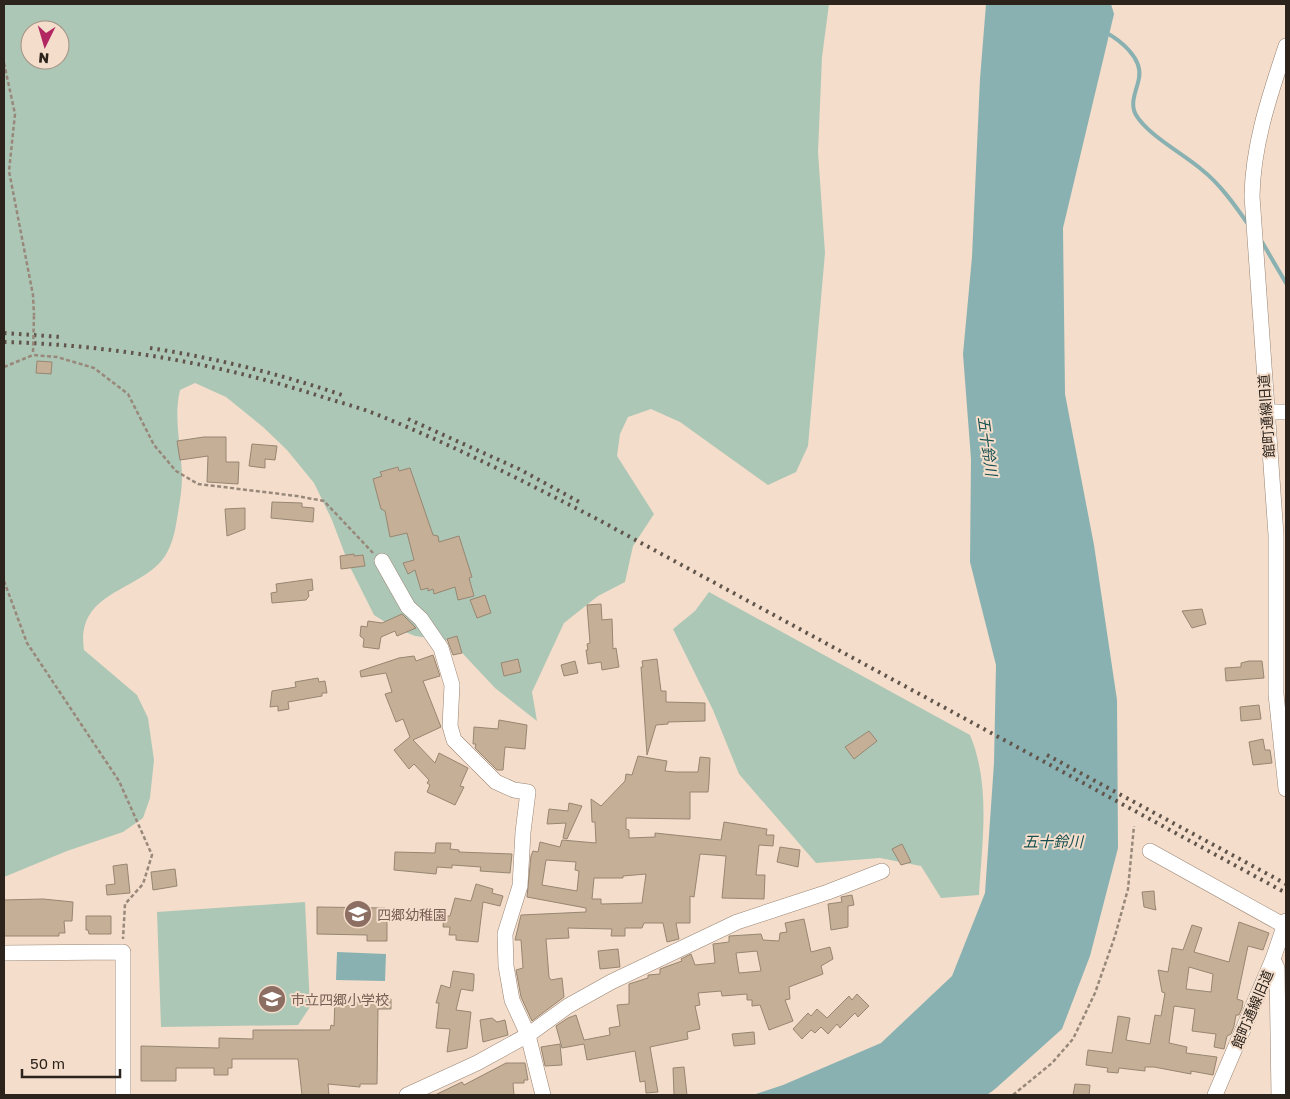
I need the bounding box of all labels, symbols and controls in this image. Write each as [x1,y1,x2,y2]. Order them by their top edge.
north arrow [20,20,70,70]
text: N [38,50,50,67]
street label: 館町通線旧道 [1255,374,1277,458]
water label: 五十鈴川 [975,415,1001,479]
water label: 五十鈴川 [1023,832,1085,850]
school or university icon: 四郷幼稚園 [343,899,373,929]
place label: 四郷幼稚園 [377,906,447,923]
street label: 館町通線旧道 [1228,967,1276,1051]
school or university icon: 市立四郷小学校 [257,984,287,1014]
place label: 市立四郷小学校 [291,991,389,1008]
scale bar [22,1046,120,1078]
text: 50 m [30,1054,65,1072]

